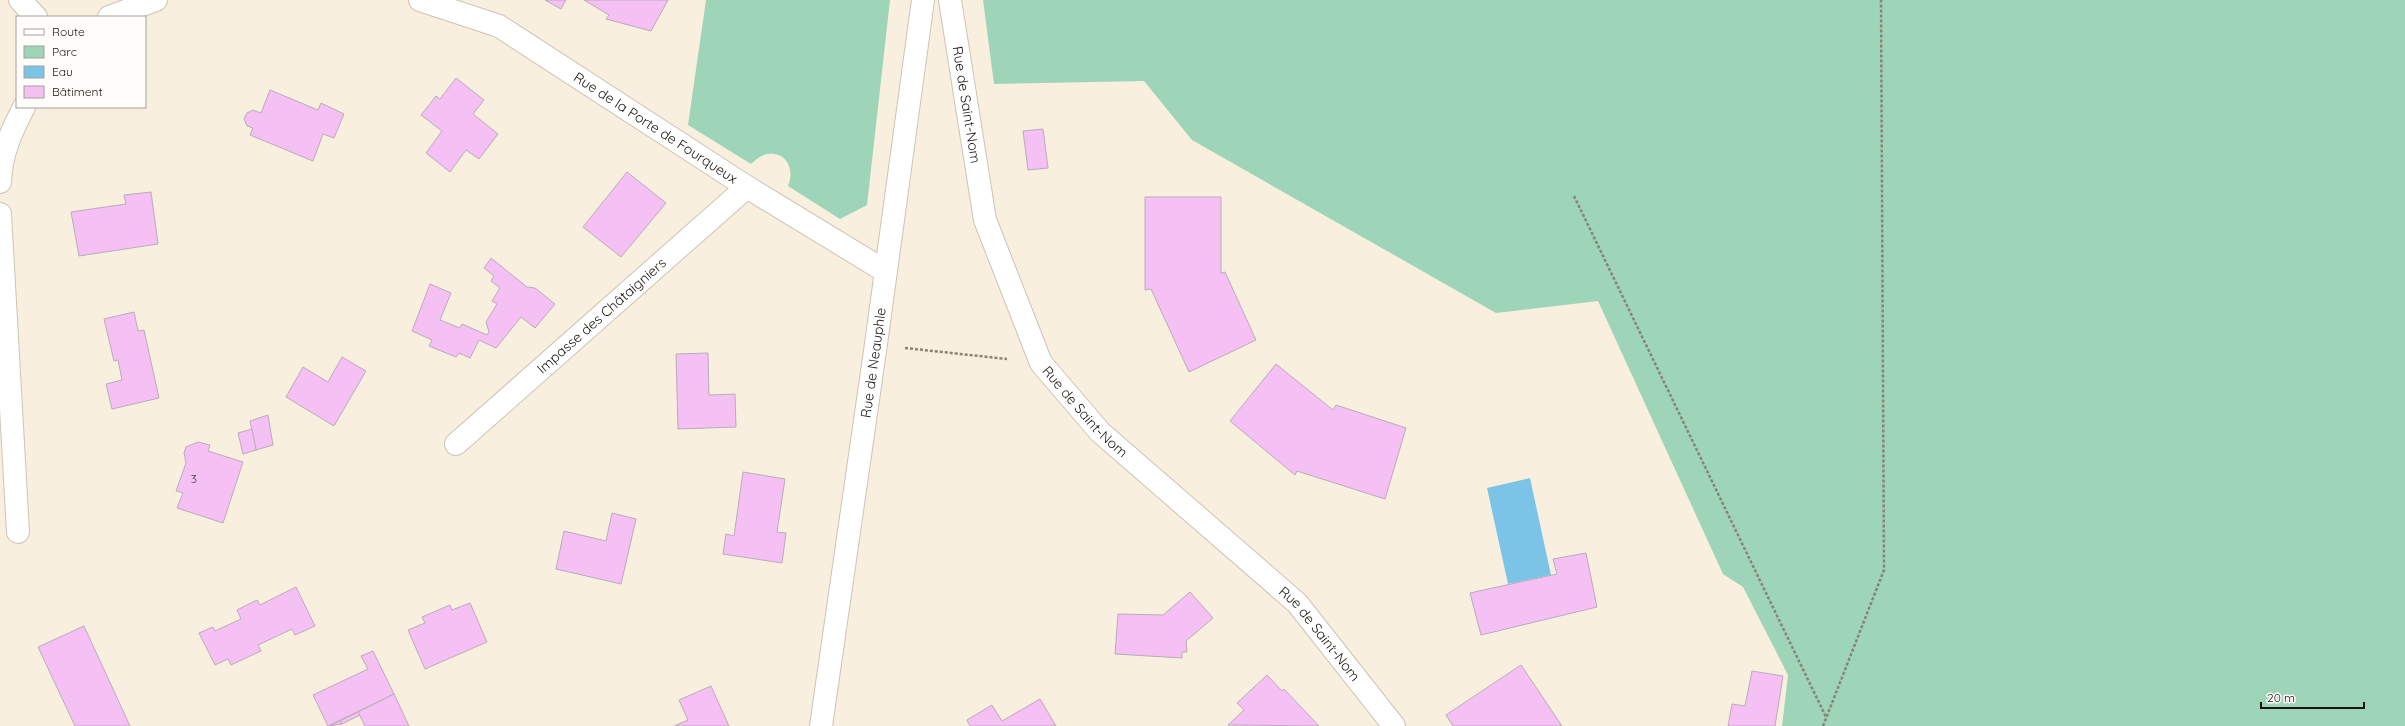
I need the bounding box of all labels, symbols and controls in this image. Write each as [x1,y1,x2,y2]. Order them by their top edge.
legend [16,16,146,108]
text: Route [52,24,85,39]
text: Parc [52,44,77,59]
street label: Rue de Saint-Nom [948,45,985,165]
text: Eau [52,64,73,79]
street label: Rue de la Porte de Fourqueux [570,68,741,188]
text: Bâtiment [52,84,102,99]
street label: Impasse des Châtaigniers [533,254,670,377]
street label: Rue de Neauphle [856,306,890,419]
street label: Rue de Saint-Nom [1038,362,1132,461]
house number: 3 [191,471,197,486]
street label: Rue de Saint-Nom [1275,582,1364,685]
scale bar [2261,684,2364,710]
text: 20 m [2267,690,2295,705]

